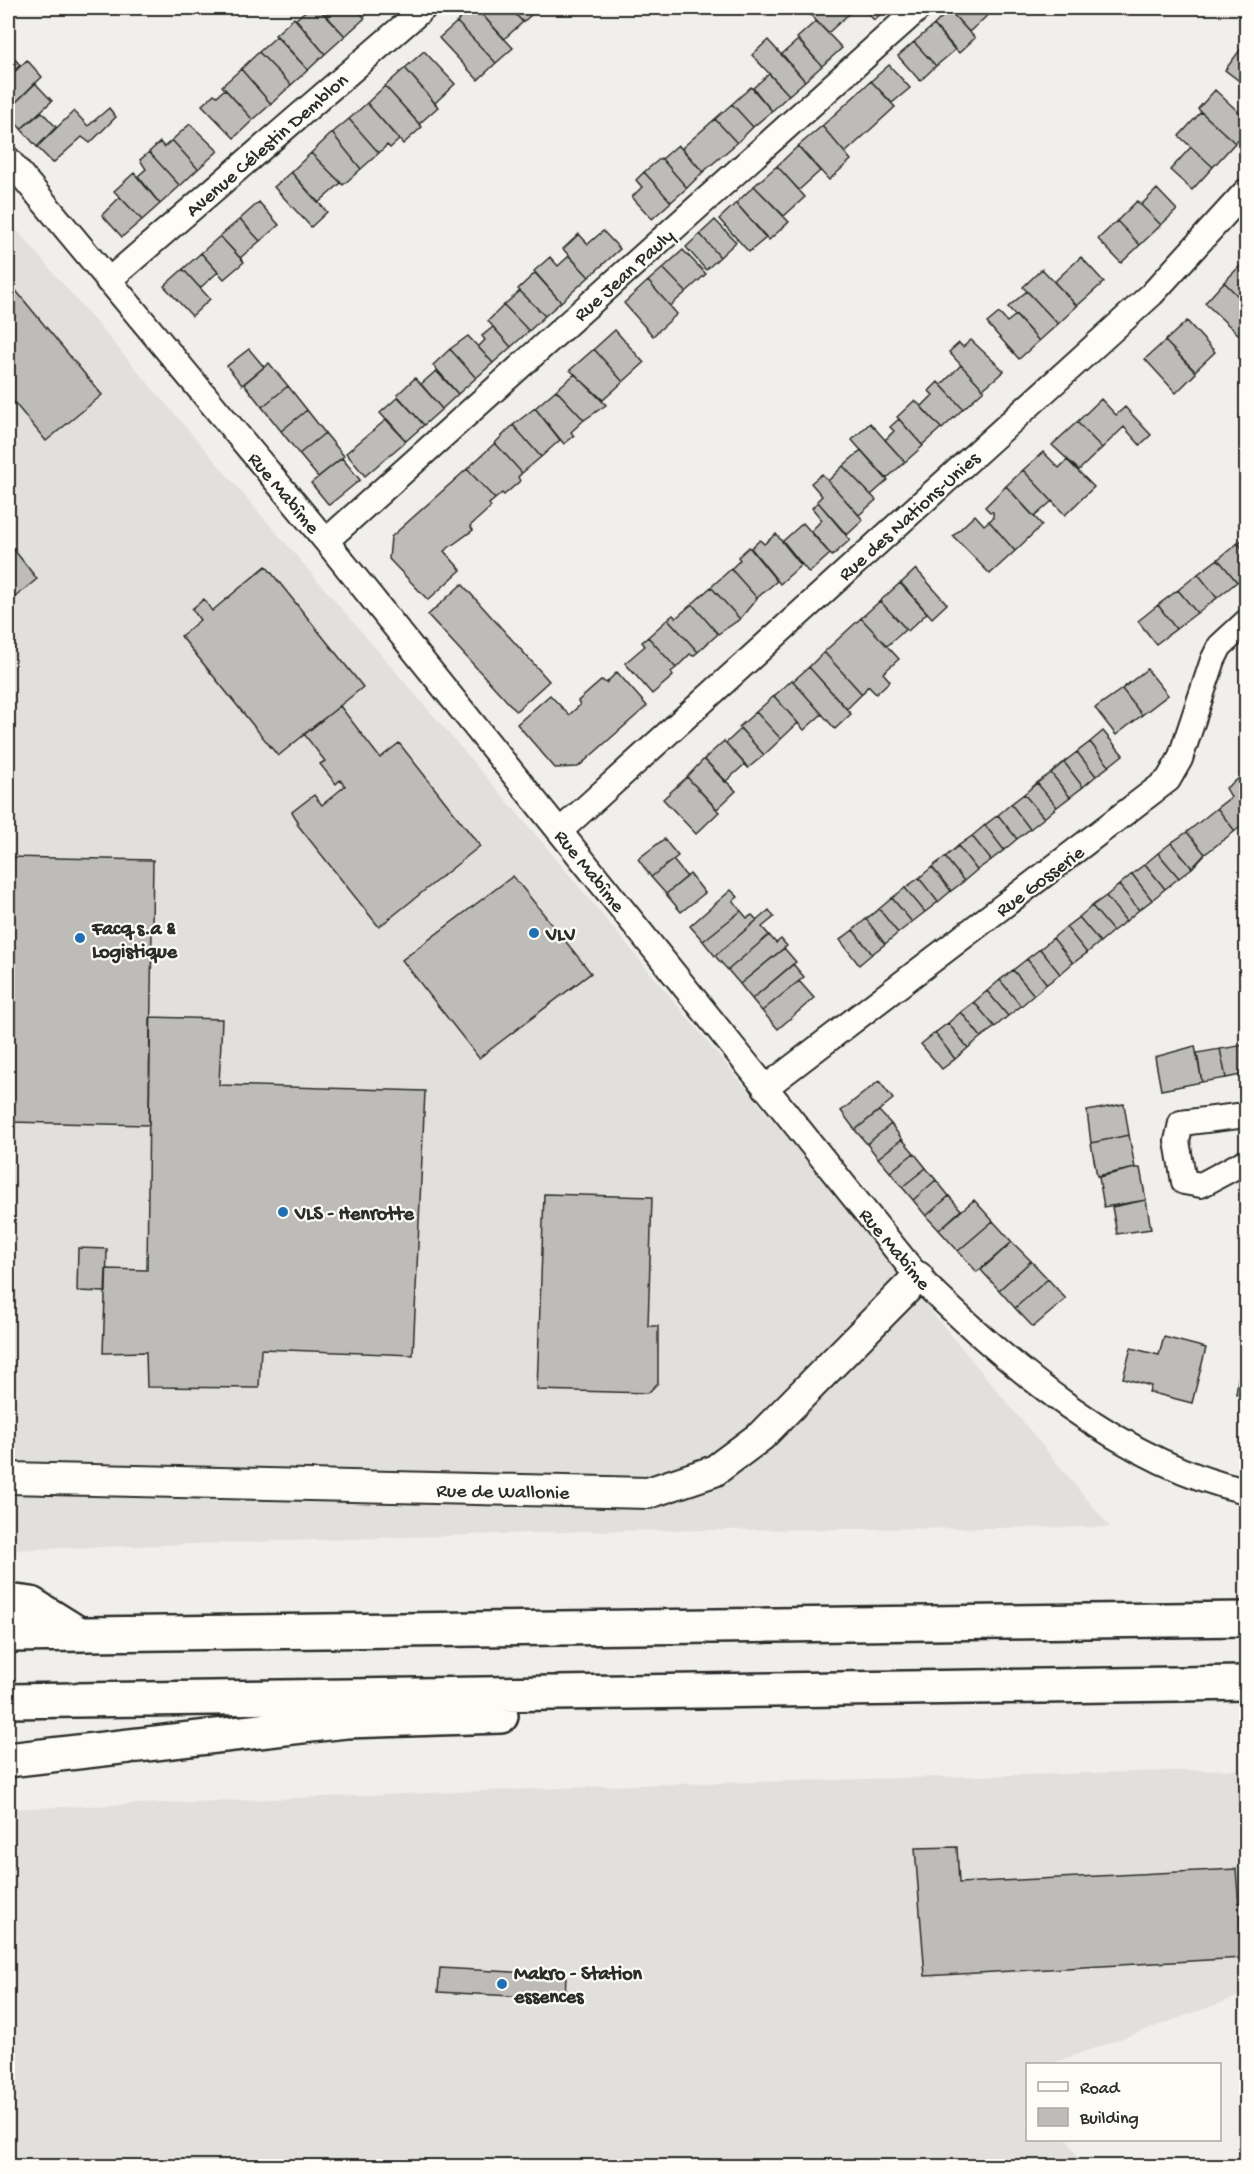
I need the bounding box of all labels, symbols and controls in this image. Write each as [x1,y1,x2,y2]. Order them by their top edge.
street label: Avenue Célestin Demblon [183,70,354,223]
street label: Rue Jean Pauly [570,225,680,328]
street label: Rue des Nations-Unies [835,448,986,587]
street label: Rue Mabîme [242,449,323,540]
street label: Rue Mabîme [548,826,629,919]
street label: Rue Gosserie [992,842,1090,923]
place label: Facq s.a & Logistique [91,919,178,965]
place label: VLV [545,925,576,948]
marker: VLV [527,926,541,940]
marker: Facq s.a & Logistique [73,931,87,945]
place label: VLS - Henrotte [294,1204,415,1227]
marker: VLS - Henrotte [276,1205,290,1219]
street label: Rue Mabîme [853,1205,934,1296]
street label: Rue de Wallonie [436,1481,570,1506]
place label: Makro - Station essences [513,1964,643,2010]
marker: Makro - Station essences [495,1977,509,1991]
legend [1026,2063,1221,2141]
text: Road [1080,2079,1121,2100]
text: Building [1079,2109,1139,2130]

